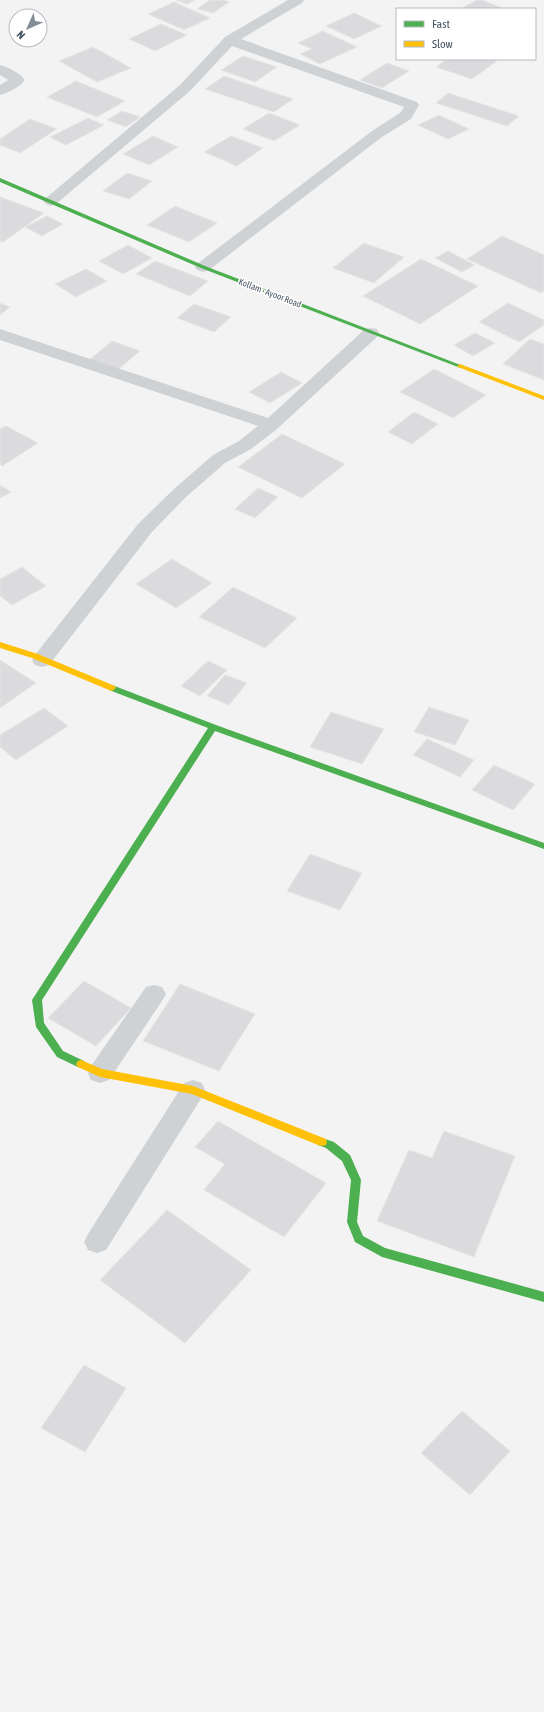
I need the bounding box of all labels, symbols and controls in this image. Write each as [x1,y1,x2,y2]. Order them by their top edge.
north arrow [8,8,48,48]
legend [396,8,536,60]
text: Fast [432,17,450,31]
text: N [14,29,27,42]
text: Slow [432,37,453,51]
street label: Kollam - Ayoor Road [237,276,303,310]

